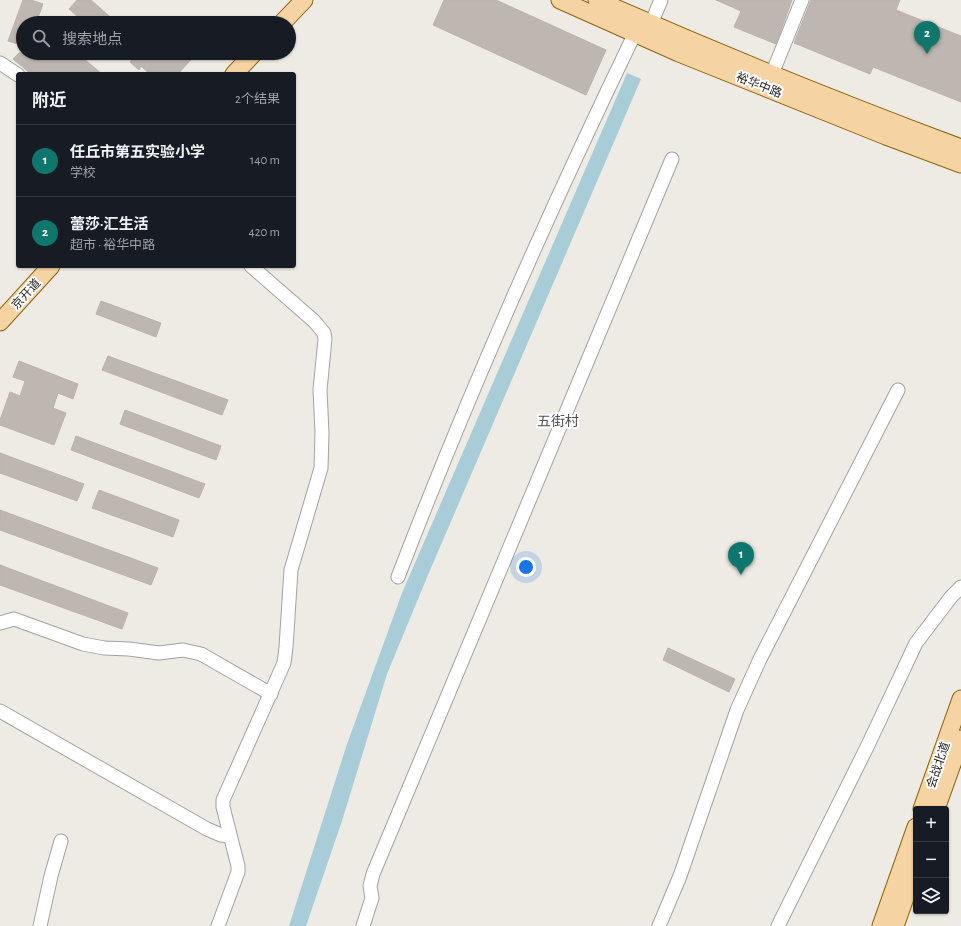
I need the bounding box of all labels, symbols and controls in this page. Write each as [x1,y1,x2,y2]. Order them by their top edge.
search box [16,16,296,60]
pin: 2 [914,21,940,54]
icon: search [30,27,52,49]
text: 搜索地点 [62,32,122,47]
street label: 裕华中路 [734,70,784,100]
text: 附近 [32,92,66,109]
text: 2个结果 [235,93,280,106]
text: 任丘市第五实验小学 [70,145,205,160]
text: 1 [43,154,47,167]
text: 140 m [250,154,280,167]
text: 学校 [70,167,96,180]
text: 蕾莎·汇生活 [70,217,148,232]
text: 2 [42,226,48,239]
text: 420 m [248,226,280,239]
text: 超市 · 裕华中路 [70,239,155,252]
street label: 京开道 [9,276,43,311]
district label: 五街村 [537,413,579,429]
pin: 1 [728,542,754,575]
your location [516,557,536,577]
street label: 会战北道 [924,740,951,790]
map controls [913,806,949,914]
button: + [913,806,949,842]
button: − [913,842,949,878]
button: layers [913,878,949,914]

